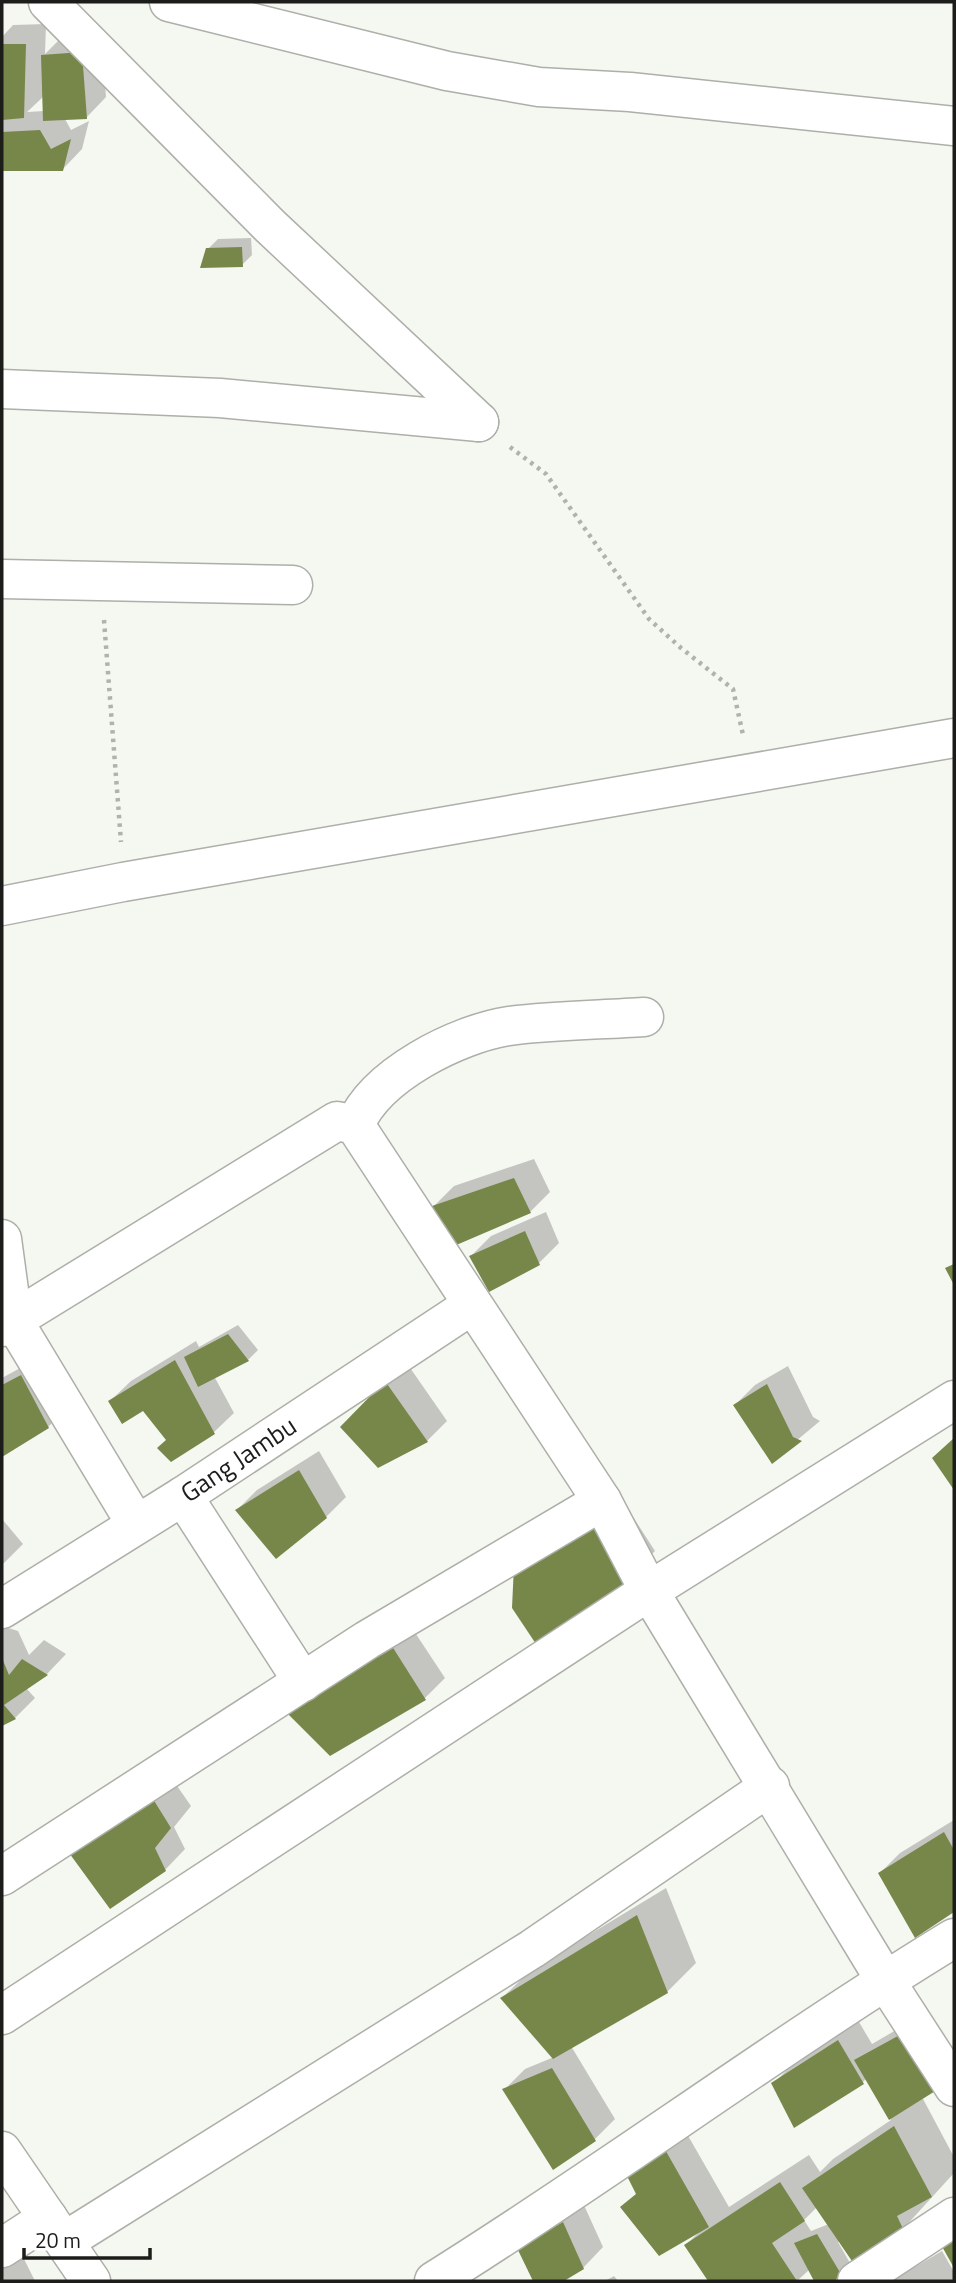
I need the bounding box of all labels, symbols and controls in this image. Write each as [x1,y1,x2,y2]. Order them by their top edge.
street label: Gang Jambu [173,1406,304,1511]
scale bar [24,2216,150,2260]
text: 20 m [35,2224,81,2256]

